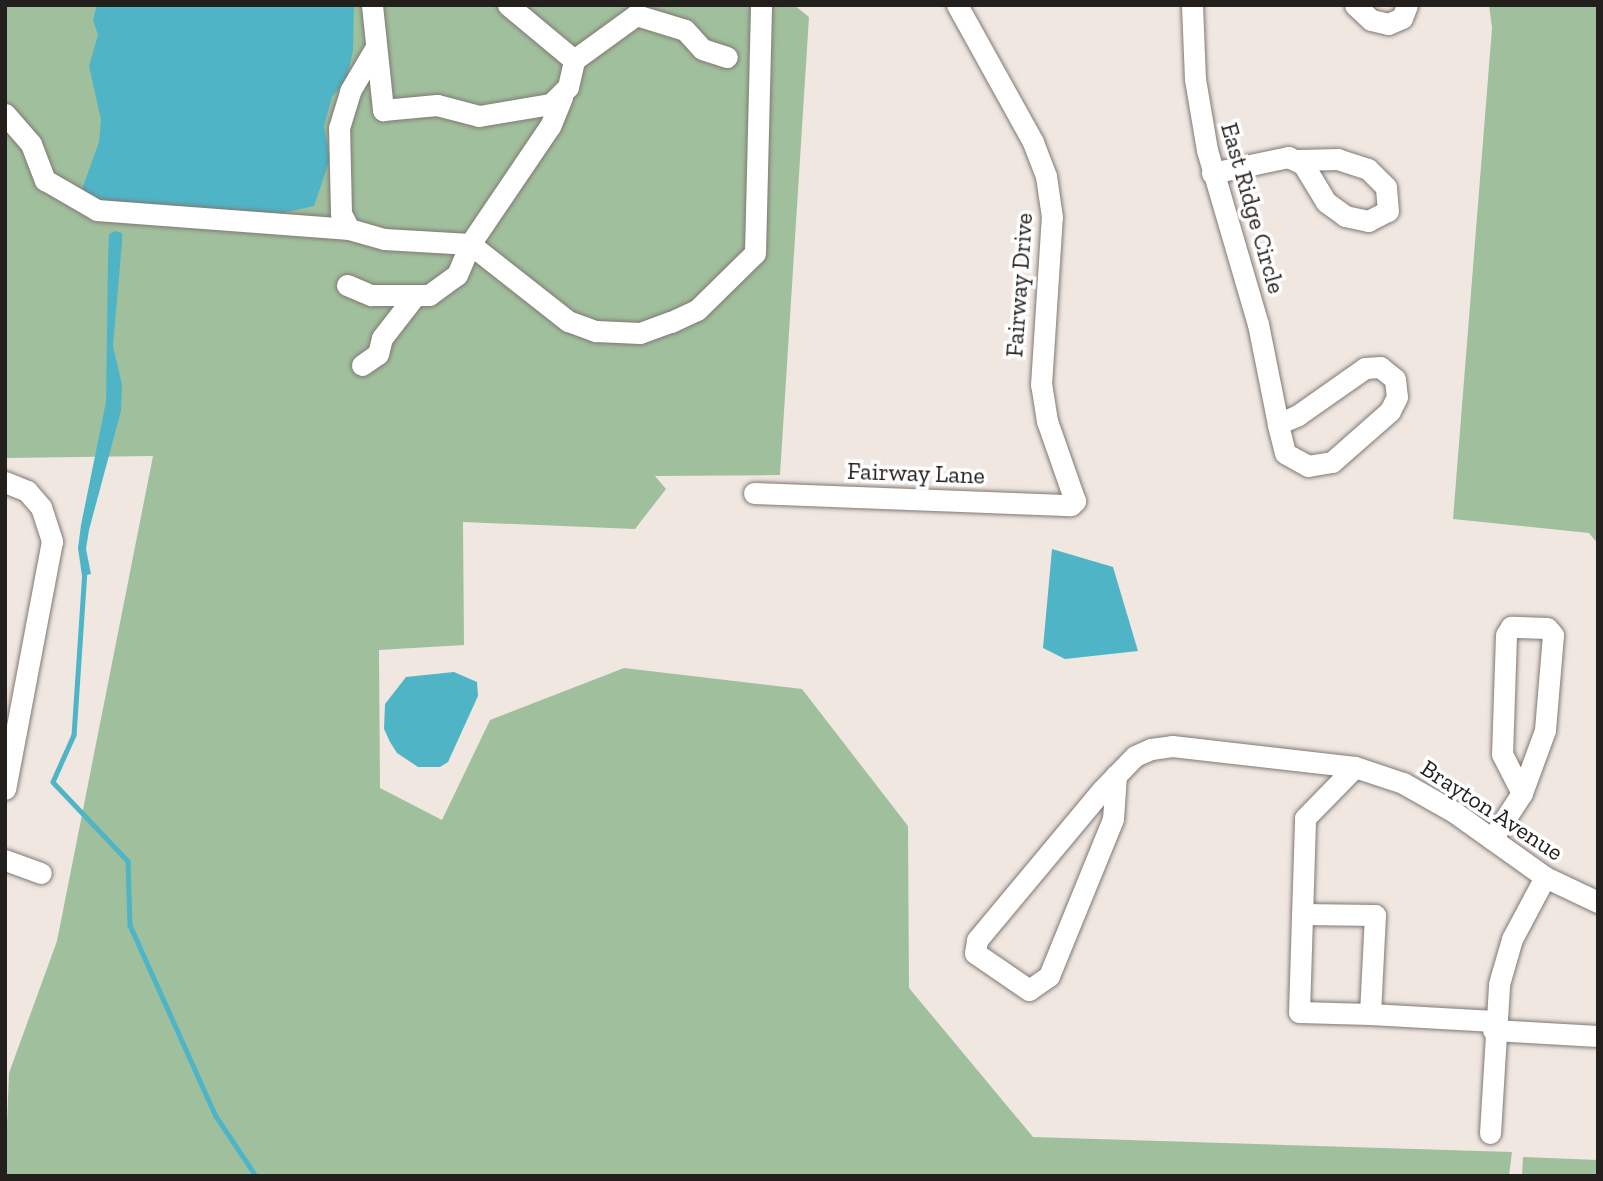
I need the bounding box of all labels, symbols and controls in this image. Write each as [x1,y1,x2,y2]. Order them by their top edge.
street label: East Ridge Circle [1215,119,1291,297]
street label: Fairway Drive [1000,212,1038,358]
street label: Fairway Lane [846,456,986,490]
street label: Brayton Avenue [1415,753,1569,867]

